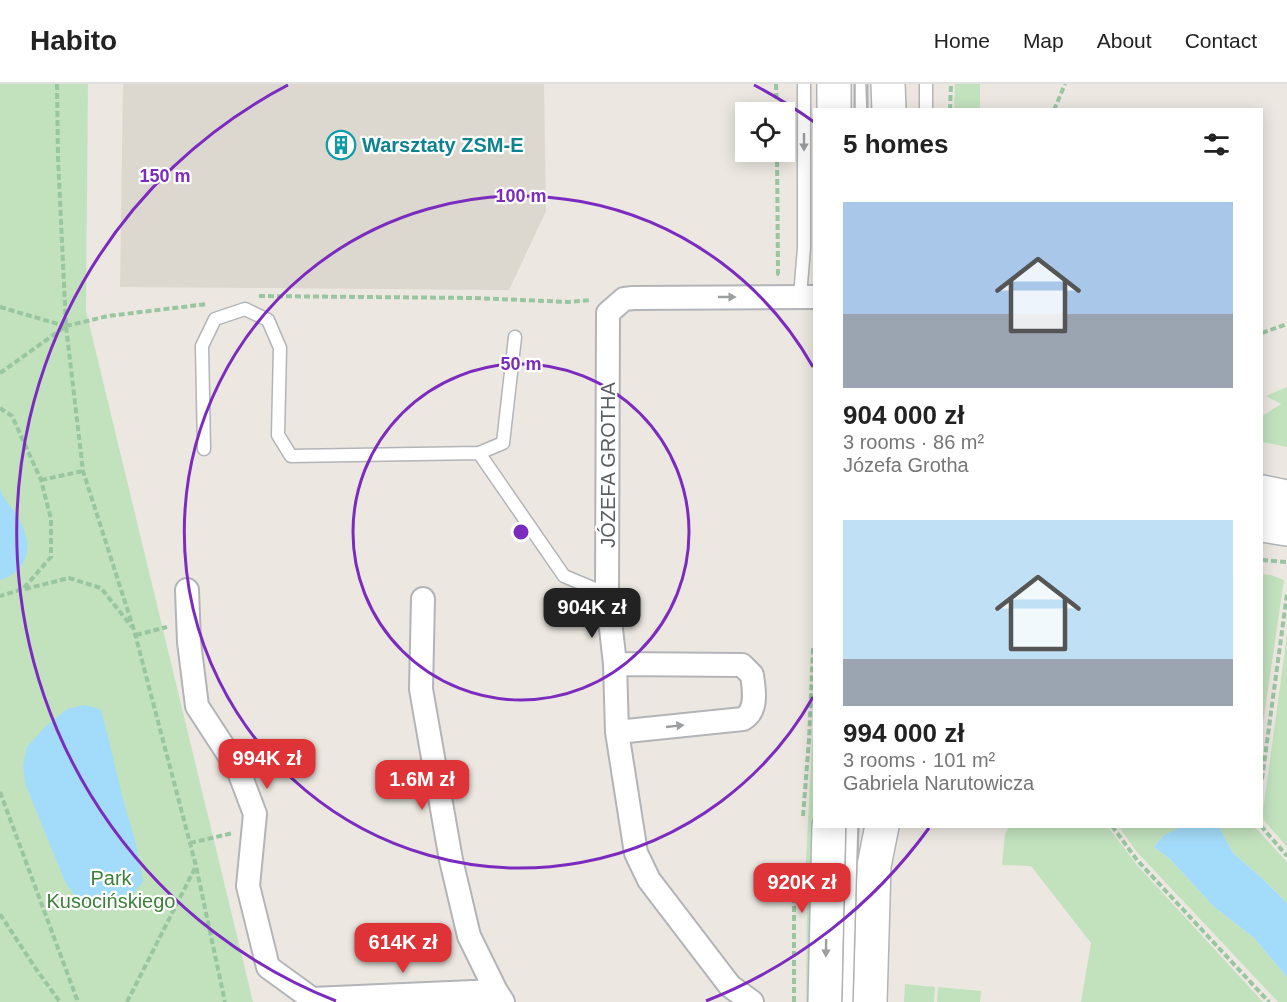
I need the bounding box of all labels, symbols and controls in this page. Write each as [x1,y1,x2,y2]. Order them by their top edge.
text: Habito [30,25,117,56]
text: Home [934,29,990,52]
text: Map [1023,29,1064,52]
text: About [1097,29,1152,52]
text: Contact [1185,29,1257,52]
map controls [735,102,795,162]
button: locate [735,102,795,162]
icon: filters [1200,128,1233,161]
building icon: Warsztaty ZSM-E [325,129,357,161]
text: 5 homes [843,129,949,159]
one-way arrow [799,133,809,152]
place label: Warsztaty ZSM-E [362,134,524,156]
text: 150 m [139,166,191,186]
text: 100 m [495,186,547,206]
icon: home [984,241,1092,349]
one-way arrow [717,292,736,302]
text: 50 m [500,354,542,374]
street label: JÓZEFA GROTHA [597,382,619,548]
text: 904 000 zł [843,400,964,430]
text: 3 rooms · 86 m² [843,431,984,453]
text: Józefa Grotha [843,454,969,476]
centre of rings [511,522,531,542]
icon: home [984,559,1092,667]
pin: 904K zł [537,588,647,639]
text: 904K zł [558,596,626,618]
text: 994 000 zł [843,718,964,748]
one-way arrow [666,721,685,731]
pin: 994K zł [212,739,322,790]
text: 994K zł [233,747,301,769]
text: 3 rooms · 101 m² [843,749,995,771]
pin: 1.6M zł [367,760,477,811]
text: 1.6M zł [389,768,455,790]
text: Gabriela Narutowicza [843,772,1034,794]
pin: 920K zł [747,863,857,914]
park label: Park Kusocińskiego [47,867,175,912]
text: 920K zł [768,871,836,893]
pin: 614K zł [348,923,458,974]
text: 614K zł [369,931,437,953]
one-way arrow [822,938,831,957]

